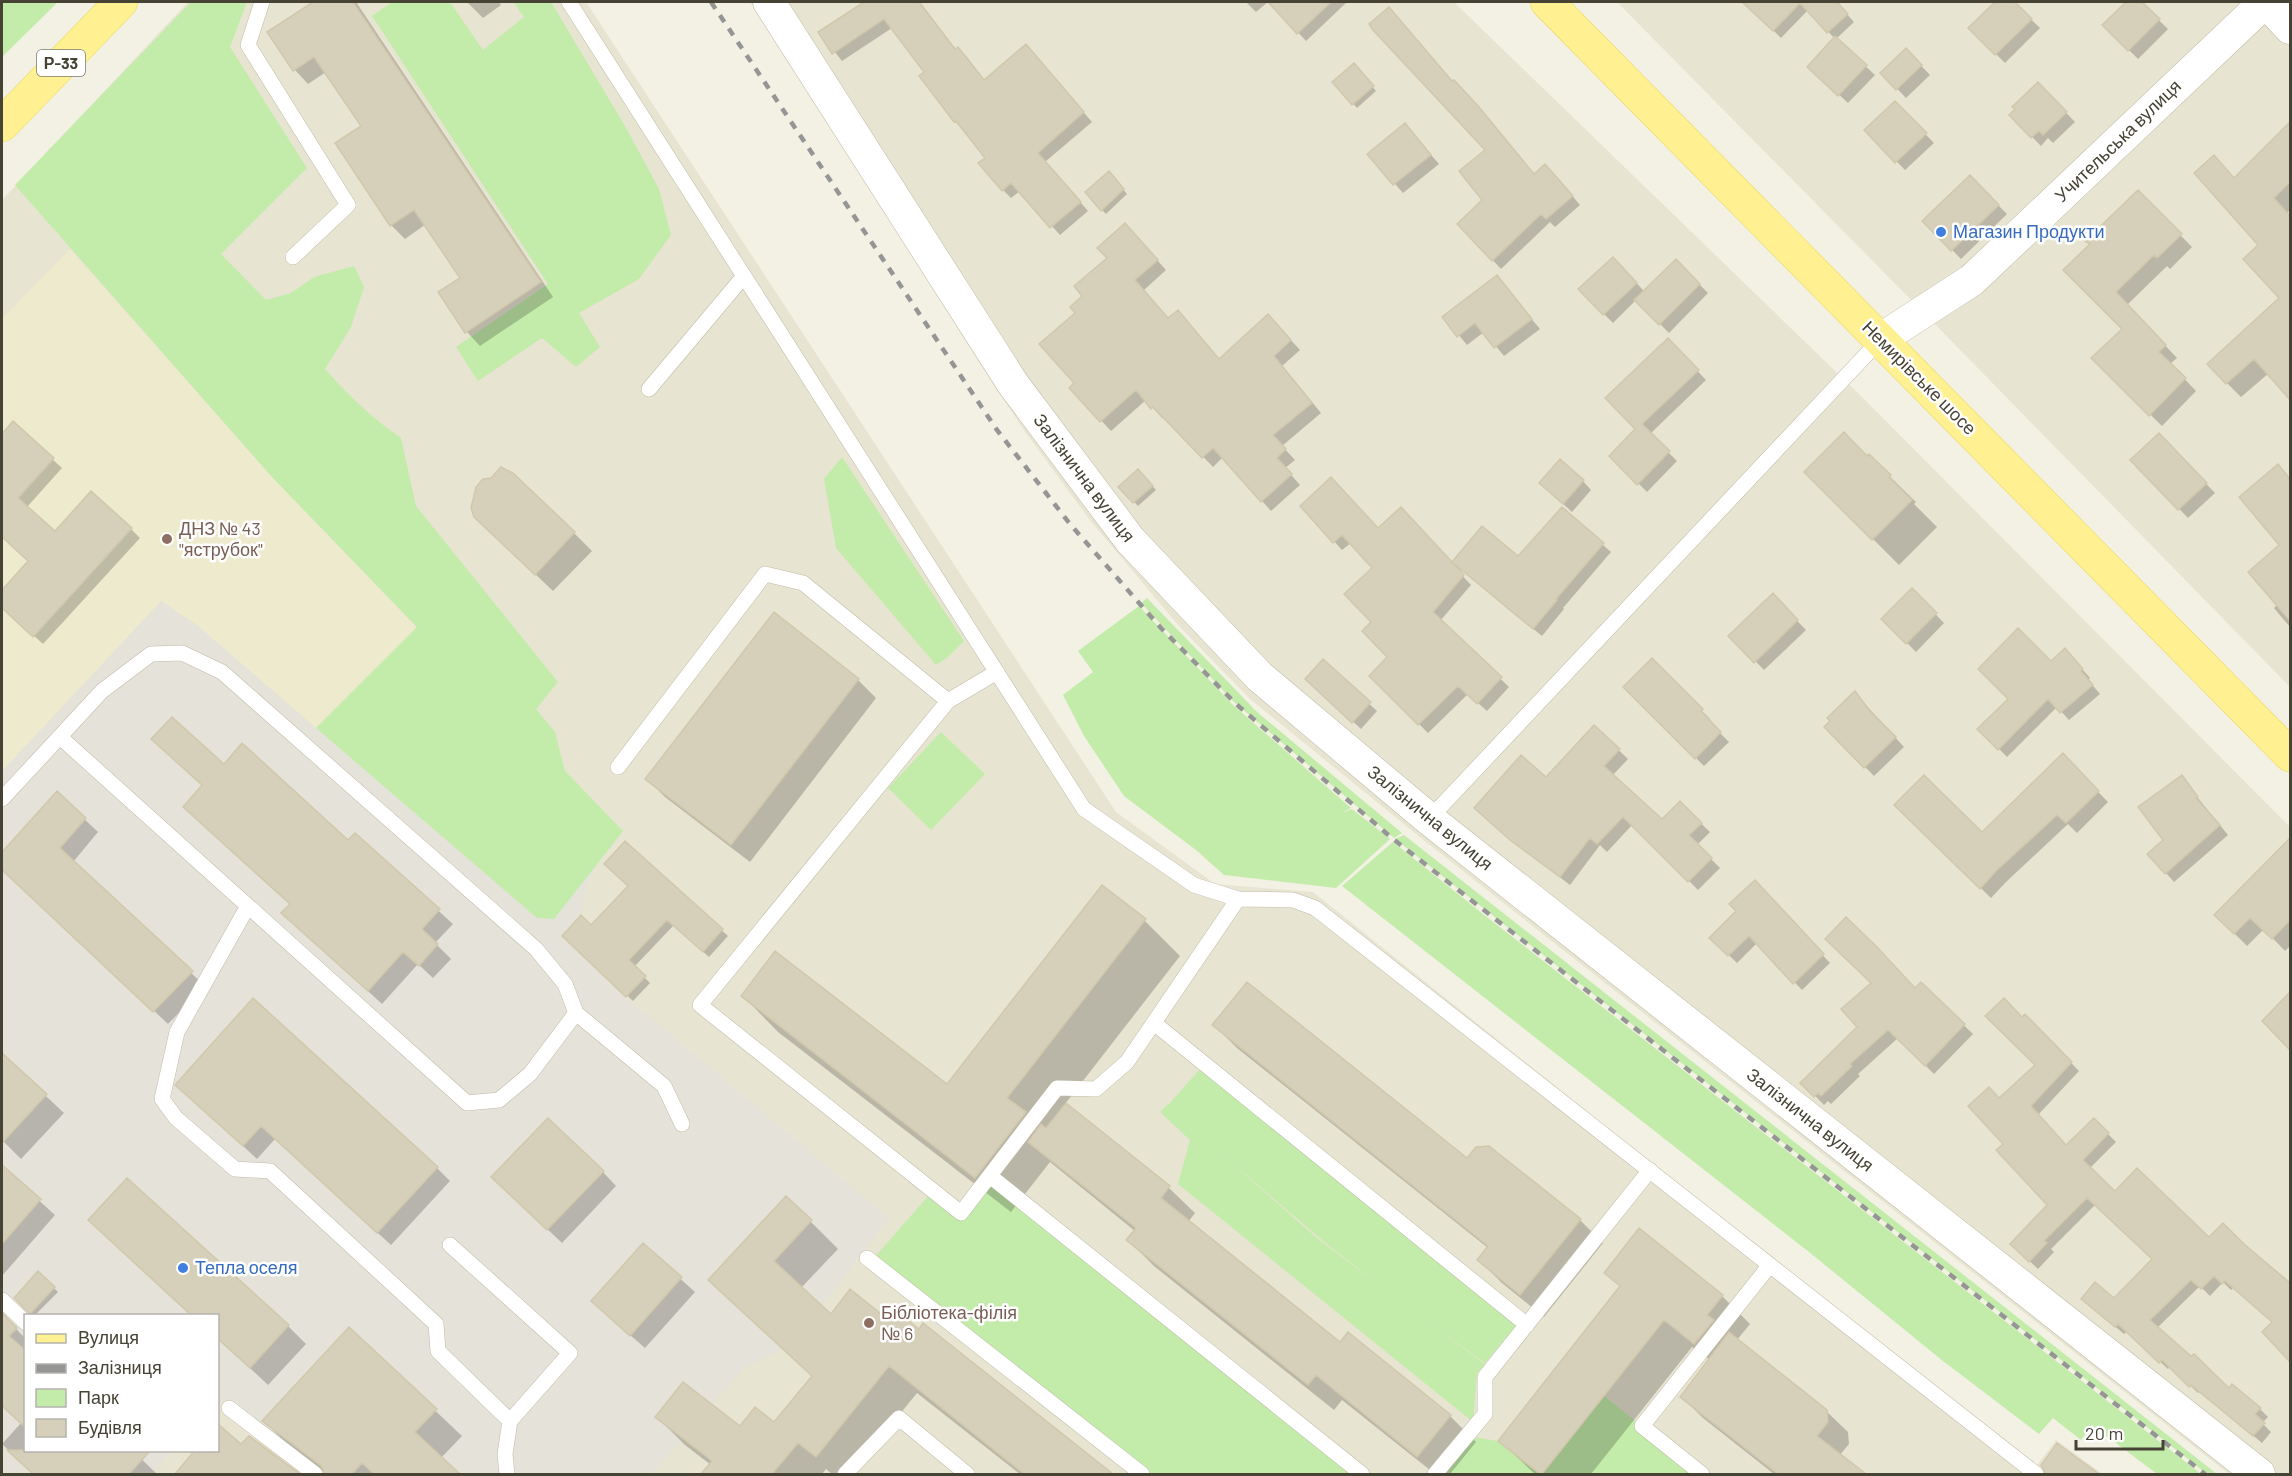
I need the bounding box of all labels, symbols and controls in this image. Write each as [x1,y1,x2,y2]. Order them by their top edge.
road number: Р-33 [37,50,85,76]
street label: Учительська вулиця [2050,74,2185,206]
place label: Магазин Продукти [1953,220,2104,242]
marker: Магазин Продукти [1934,225,1948,239]
street label: Немирівське шосе [1858,316,1981,439]
street label: Залізнична вулиця [1029,409,1140,546]
place label: ДНЗ № 43 "яструбок" [179,517,263,560]
marker: ДНЗ № 43 "яструбок" [160,532,174,546]
street label: Залізнична вулиця [1363,760,1498,875]
street label: Залізнична вулиця [1743,1063,1878,1176]
place label: Тепла оселя [195,1256,298,1278]
marker: Тепла оселя [176,1261,190,1275]
place label: Бібліотека-філія № 6 [881,1301,1017,1344]
legend [24,1314,219,1452]
marker: Бібліотека-філія № 6 [862,1316,876,1330]
text: Вулиця [78,1326,139,1348]
text: Залізниця [78,1356,162,1378]
text: Парк [78,1386,119,1408]
scale bar [2076,1413,2163,1451]
text: Будівля [78,1416,142,1438]
text: 20 m [2085,1422,2123,1444]

